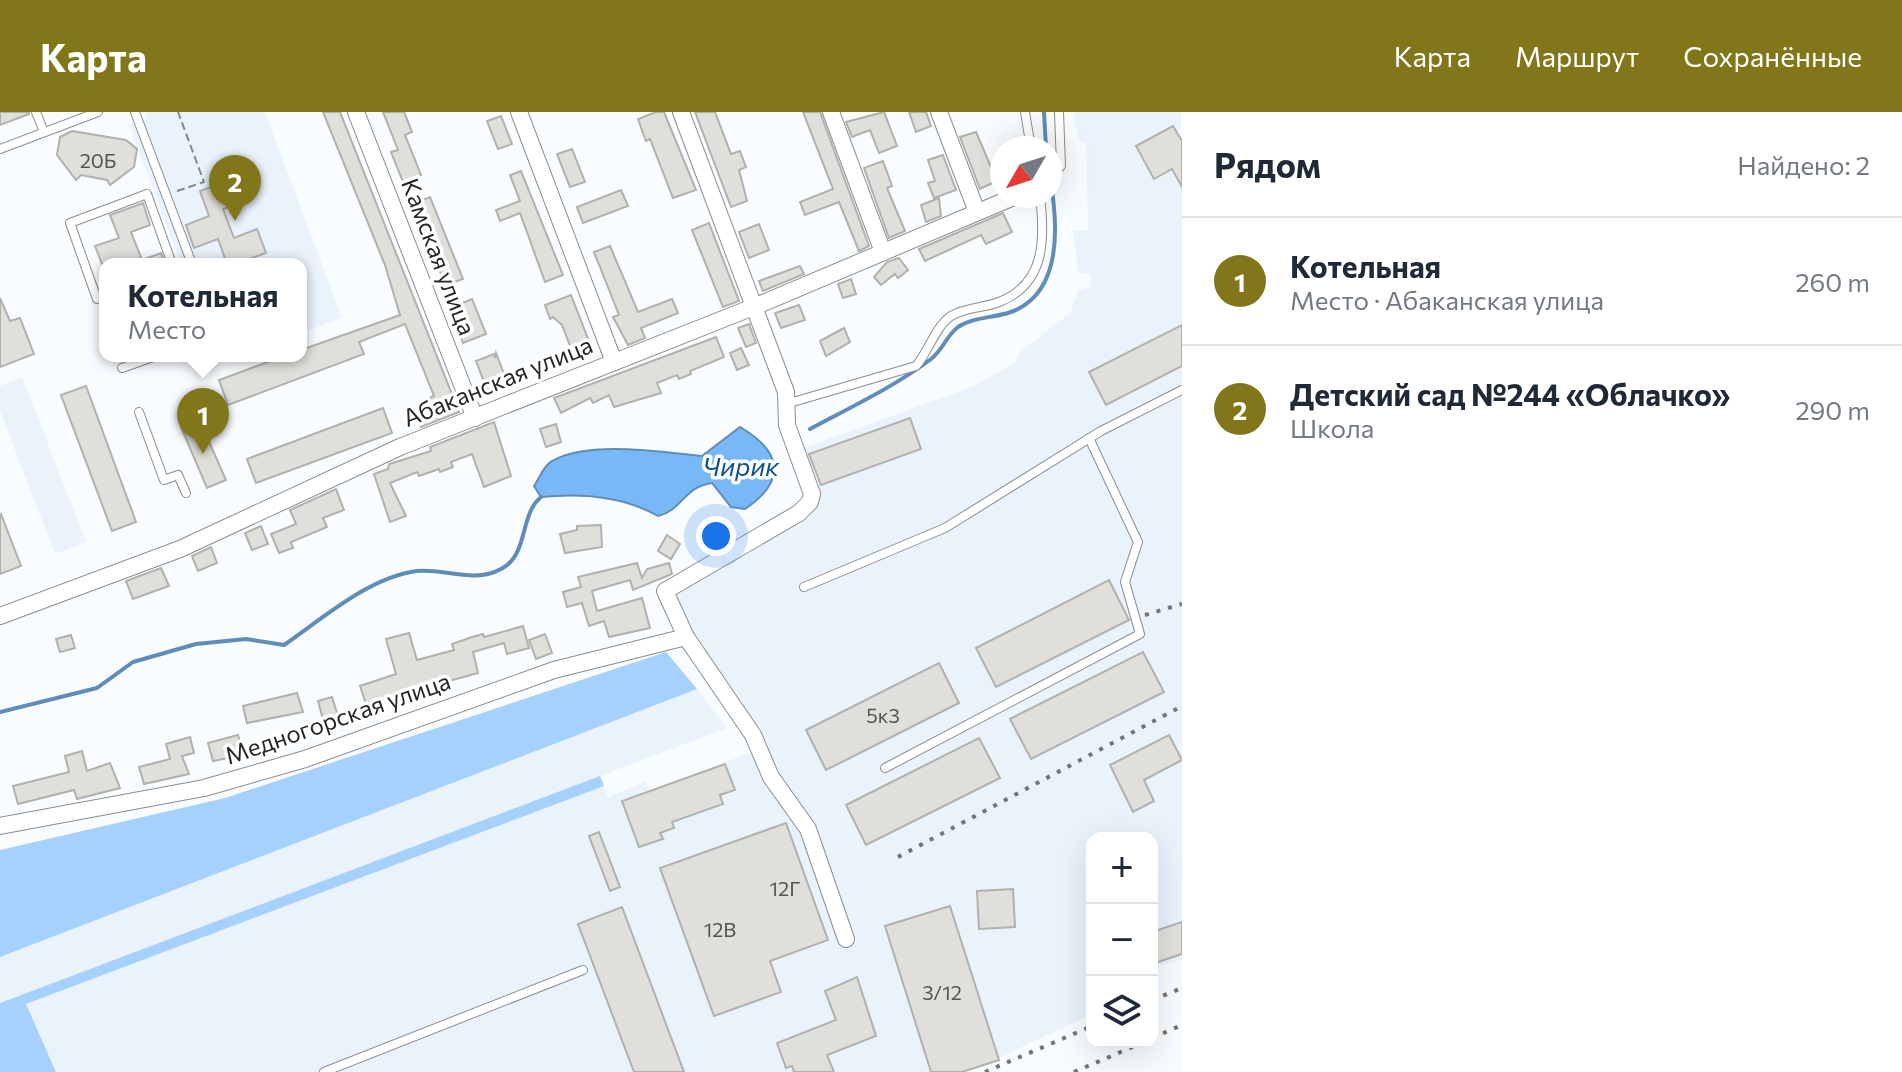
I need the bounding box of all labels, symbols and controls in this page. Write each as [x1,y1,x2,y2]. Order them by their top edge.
text: Карта [40,33,147,80]
text: Карта [1394,39,1471,73]
text: Маршрут [1515,39,1639,73]
text: Сохранённые [1683,39,1862,73]
north arrow [990,136,1062,208]
text: Рядом [1214,143,1321,185]
house number: 20Б [80,148,116,172]
text: Найдено: 2 [1737,149,1870,180]
pin: 2 [209,155,261,221]
street label: Камская улица [396,174,483,339]
text: Котельная [1290,247,1441,284]
popup [99,258,307,362]
text: 1 [1234,266,1246,297]
text: 260 m [1795,266,1870,297]
text: Котельная [127,276,279,313]
text: Место · Абаканская улица [1290,284,1604,315]
text: Место [127,313,206,344]
street label: Абаканская улица [398,329,597,432]
text: Детский сад №244 «Облачко» [1290,375,1730,412]
pin: 1 [177,388,229,454]
text: 2 [1233,394,1247,425]
text: 290 m [1795,394,1870,425]
text: Школа [1290,412,1374,443]
water label: Чирик [703,450,780,481]
your location [696,516,736,556]
street label: Медногорская улица [221,665,454,770]
house number: 5к3 [866,703,900,727]
map controls [1086,832,1158,1048]
button: + [1086,832,1158,904]
house number: 12Г [770,876,800,900]
button: − [1086,904,1158,976]
house number: 12В [704,917,736,941]
button: layers [1086,976,1158,1048]
house number: 3/12 [922,980,962,1004]

